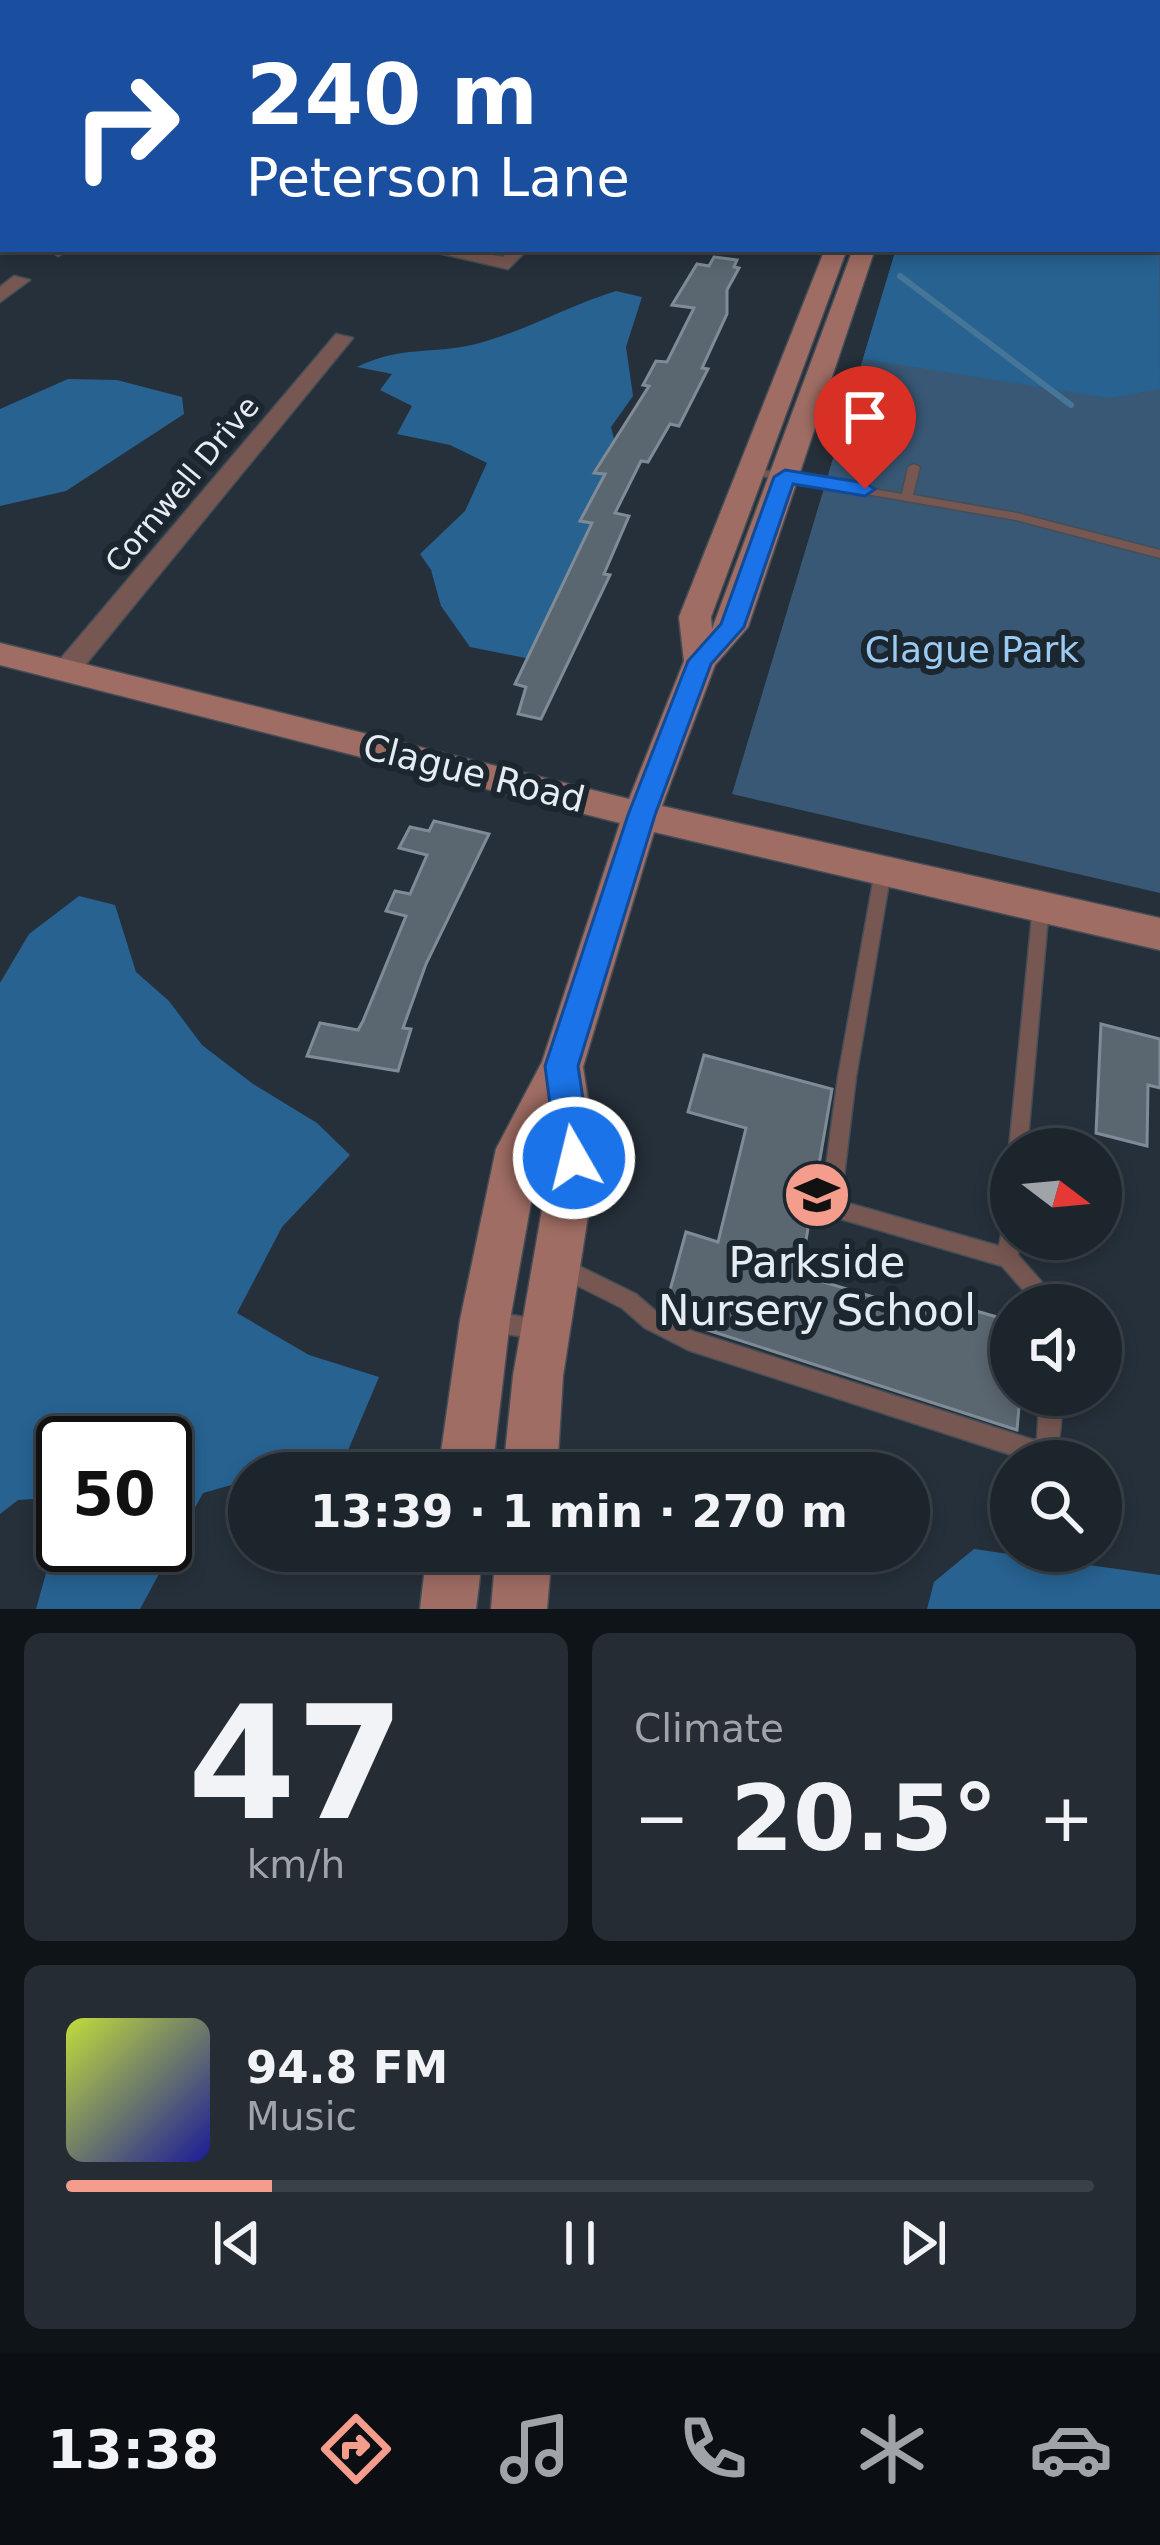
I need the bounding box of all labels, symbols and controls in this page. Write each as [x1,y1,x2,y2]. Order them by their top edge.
text: 240 m [246,46,538,144]
icon: right [48,48,204,204]
text: Peterson Lane [246,146,630,209]
pin [814,366,916,489]
icon: arrive [832,384,898,450]
street label: Cornwell Drive [98,389,266,579]
park label: Clague Park [865,629,1079,670]
street label: Clague Road [359,726,589,820]
position arrow [511,1095,637,1221]
north arrow [990,1128,1122,1260]
map controls [990,1128,1122,1572]
school or university icon: Parkside Nursery School [782,1160,852,1230]
place label: Parkside Nursery School [658,1238,976,1335]
button: sound [990,1284,1122,1416]
speed limit sign: 50 [36,1416,192,1572]
button: search [990,1440,1122,1572]
text: 13:39 · 1 min · 270 m [310,1485,848,1538]
text: 47 [187,1673,405,1855]
text: Climate [634,1706,784,1751]
text: 20.5° [730,1766,998,1871]
text: − [634,1780,689,1857]
text: + [1039,1780,1094,1857]
text: km/h [247,1842,345,1887]
text: 94.8 FM [246,2041,448,2094]
text: Music [246,2094,357,2139]
icon: previous [204,2210,270,2276]
icon: pause [547,2210,613,2276]
icon: next [890,2210,956,2276]
icon: directions [314,2407,398,2491]
icon: music [493,2407,577,2491]
icon: phone [671,2407,755,2491]
icon: climate [850,2407,934,2491]
icon: car [1029,2407,1113,2491]
text: 13:38 [47,2418,219,2481]

